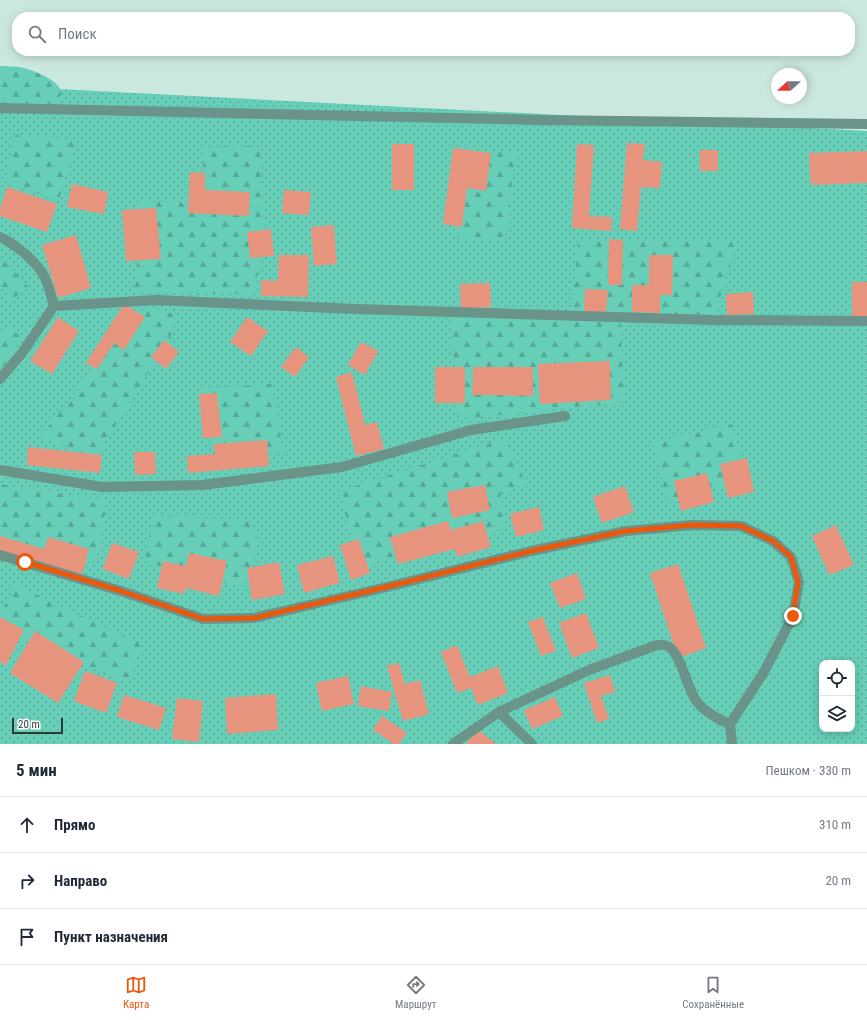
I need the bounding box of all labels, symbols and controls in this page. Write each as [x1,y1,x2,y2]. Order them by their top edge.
search box [12,12,855,56]
icon: search [26,23,48,45]
text: Поиск [58,25,97,43]
north arrow [771,68,807,104]
route start [16,553,34,571]
route end [784,607,802,625]
map controls [819,660,855,732]
button: locate [819,660,855,696]
button: layers [819,696,855,732]
scale bar [12,716,63,735]
text: 20 m [18,718,40,731]
text: 5 мин [16,760,57,780]
text: Пешком · 330 m [765,763,851,778]
icon: ahead [16,814,38,836]
text: Прямо [54,816,95,834]
text: 310 m [819,817,851,832]
icon: right [16,870,38,892]
text: Направо [54,872,107,890]
text: 20 m [825,873,851,888]
icon: arrive [16,926,38,948]
text: Пункт назначения [54,928,168,946]
tab: Карта [123,974,149,1011]
tab: Маршрут [395,974,436,1011]
tab: Сохранённые [682,974,744,1011]

